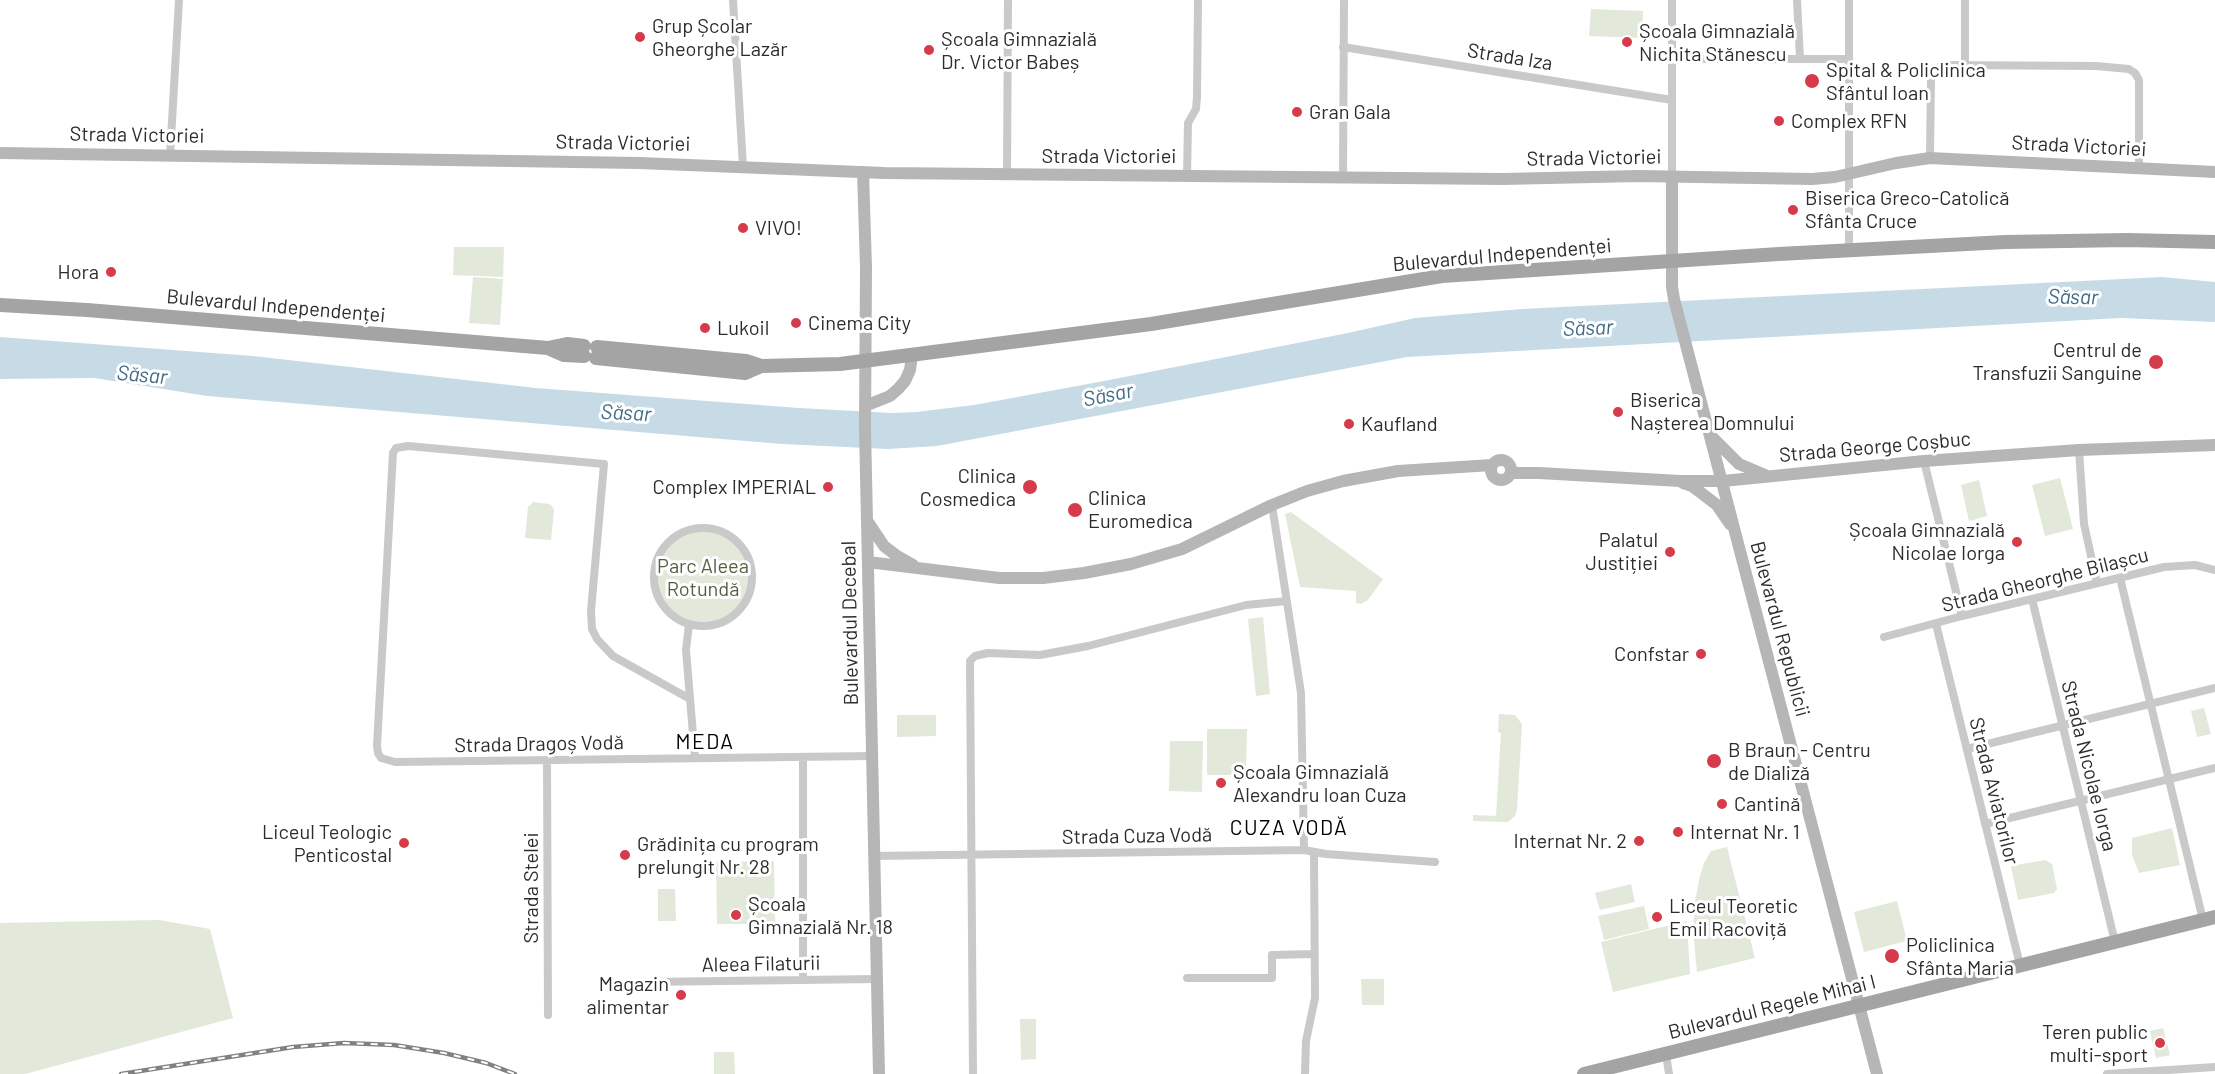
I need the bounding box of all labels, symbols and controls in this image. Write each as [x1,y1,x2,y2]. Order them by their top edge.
place label: Grup Școlar Gheorghe Lazăr [652,14,787,61]
place label: Școala Gimnazială Nichita Stănescu [1639,19,1795,66]
place label: Școala Gimnazială Dr. Victor Babeș [941,27,1097,74]
marker: Grup Școlar Gheorghe Lazăr [633,30,647,44]
marker: Școala Gimnazială Nichita Stănescu [1620,35,1634,49]
street label: Strada Iza [1466,38,1554,76]
marker: Școala Gimnazială Dr. Victor Babeș [922,43,936,57]
place label: Spital & Policlinica Sfântul Ioan [1826,58,1986,105]
marker: Spital & Policlinica Sfântul Ioan [1803,72,1821,90]
place label: Gran Gala [1309,100,1391,124]
marker: Gran Gala [1290,105,1304,119]
place label: Complex RFN [1791,109,1907,133]
marker: Complex RFN [1772,114,1786,128]
street label: Strada Victoriei [69,122,205,148]
street label: Strada Victoriei [555,130,691,156]
street label: Strada Victoriei [2011,130,2147,162]
street label: Strada Victoriei [1042,144,1176,168]
street label: Strada Victoriei [1526,145,1662,171]
place label: Biserica Greco-Catolică Sfânta Cruce [1805,186,2009,233]
marker: Biserica Greco-Catolică Sfânta Cruce [1786,203,1800,217]
place label: VIVO! [755,216,802,240]
marker: VIVO! [736,221,750,235]
street label: Bulevardul Independenței [1392,233,1612,277]
place label: Hora [58,260,99,284]
marker: Hora [104,265,118,279]
street label: Bulevardul Independenței [166,284,386,328]
water label: Săsar [2047,284,2099,310]
place label: Cinema City [808,311,911,335]
water label: Săsar [1562,315,1614,341]
place label: Lukoil [717,316,769,340]
marker: Cinema City [789,316,803,330]
marker: Lukoil [698,321,712,335]
place label: Centrul de Transfuzii Sanguine [1972,338,2142,385]
marker: Centrul de Transfuzii Sanguine [2147,353,2165,371]
water label: Săsar [116,360,168,390]
water label: Săsar [1081,378,1135,412]
place label: Biserica Nașterea Domnului [1630,388,1795,435]
water label: Săsar [600,399,652,427]
marker: Biserica Nașterea Domnului [1611,405,1625,419]
place label: Kaufland [1361,412,1438,436]
marker: Kaufland [1342,417,1356,431]
street label: Strada George Coșbuc [1778,427,1972,467]
place label: Clinica Cosmedica [920,464,1016,511]
place label: Complex IMPERIAL [653,475,816,499]
marker: Clinica Cosmedica [1021,478,1039,496]
marker: Complex IMPERIAL [821,480,835,494]
place label: Clinica Euromedica [1088,486,1193,533]
marker: Clinica Euromedica [1066,501,1084,519]
place label: Școala Gimnazială Nicolae Iorga [1849,518,2005,565]
place label: Palatul Justiției [1586,528,1658,575]
marker: Școala Gimnazială Nicolae Iorga [2010,535,2024,549]
street label: Bulevardul Republicii [1745,539,1815,719]
street label: Bulevardul Decebal [837,540,863,706]
street label: Strada Gheorghe Bilașcu [1939,543,2151,617]
marker: Palatul Justiției [1663,545,1677,559]
park label: Parc Aleea Rotundă [657,554,749,601]
place label: Confstar [1614,642,1689,666]
marker: Confstar [1694,647,1708,661]
street label: Strada Nicolae Iorga [2056,678,2122,854]
street label: Strada Aviatorilor [1964,715,2024,867]
district label: MEDA [676,729,734,755]
street label: Strada Dragoș Vodă [454,731,624,757]
place label: B Braun - Centru de Dializă [1728,738,1871,785]
marker: B Braun - Centru de Dializă [1705,752,1723,770]
place label: Școala Gimnazială Alexandru Ioan Cuza [1233,760,1406,807]
marker: Școala Gimnazială Alexandru Ioan Cuza [1214,776,1228,790]
place label: Cantină [1734,792,1800,816]
marker: Cantină [1715,797,1729,811]
district label: CUZA VODĂ [1230,815,1348,841]
place label: Liceul Teologic Penticostal [262,820,392,867]
place label: Internat Nr. 1 [1690,820,1800,844]
street label: Strada Cuza Vodă [1062,823,1212,849]
marker: Internat Nr. 1 [1671,825,1685,839]
place label: Internat Nr. 2 [1514,829,1627,853]
street label: Strada Stelei [519,832,543,944]
place label: Grădinița cu program prelungit Nr. 28 [637,832,819,879]
marker: Internat Nr. 2 [1632,834,1646,848]
marker: Liceul Teologic Penticostal [397,836,411,850]
marker: Grădinița cu program prelungit Nr. 28 [618,848,632,862]
place label: Școala Gimnazială Nr. 18 [748,892,893,939]
place label: Liceul Teoretic Emil Racoviță [1669,894,1798,941]
marker: Școala Gimnazială Nr. 18 [729,908,743,922]
marker: Liceul Teoretic Emil Racoviță [1650,910,1664,924]
place label: Policlinica Sfânta Maria [1906,933,2014,980]
marker: Policlinica Sfânta Maria [1883,947,1901,965]
street label: Aleea Filaturii [701,951,821,977]
street label: Bulevardul Regele Mihai I [1666,970,1878,1044]
place label: Magazin alimentar [586,972,669,1019]
marker: Magazin alimentar [674,988,688,1002]
place label: Teren public multi-sport [2042,1020,2148,1067]
marker: Teren public multi-sport [2153,1036,2167,1050]

